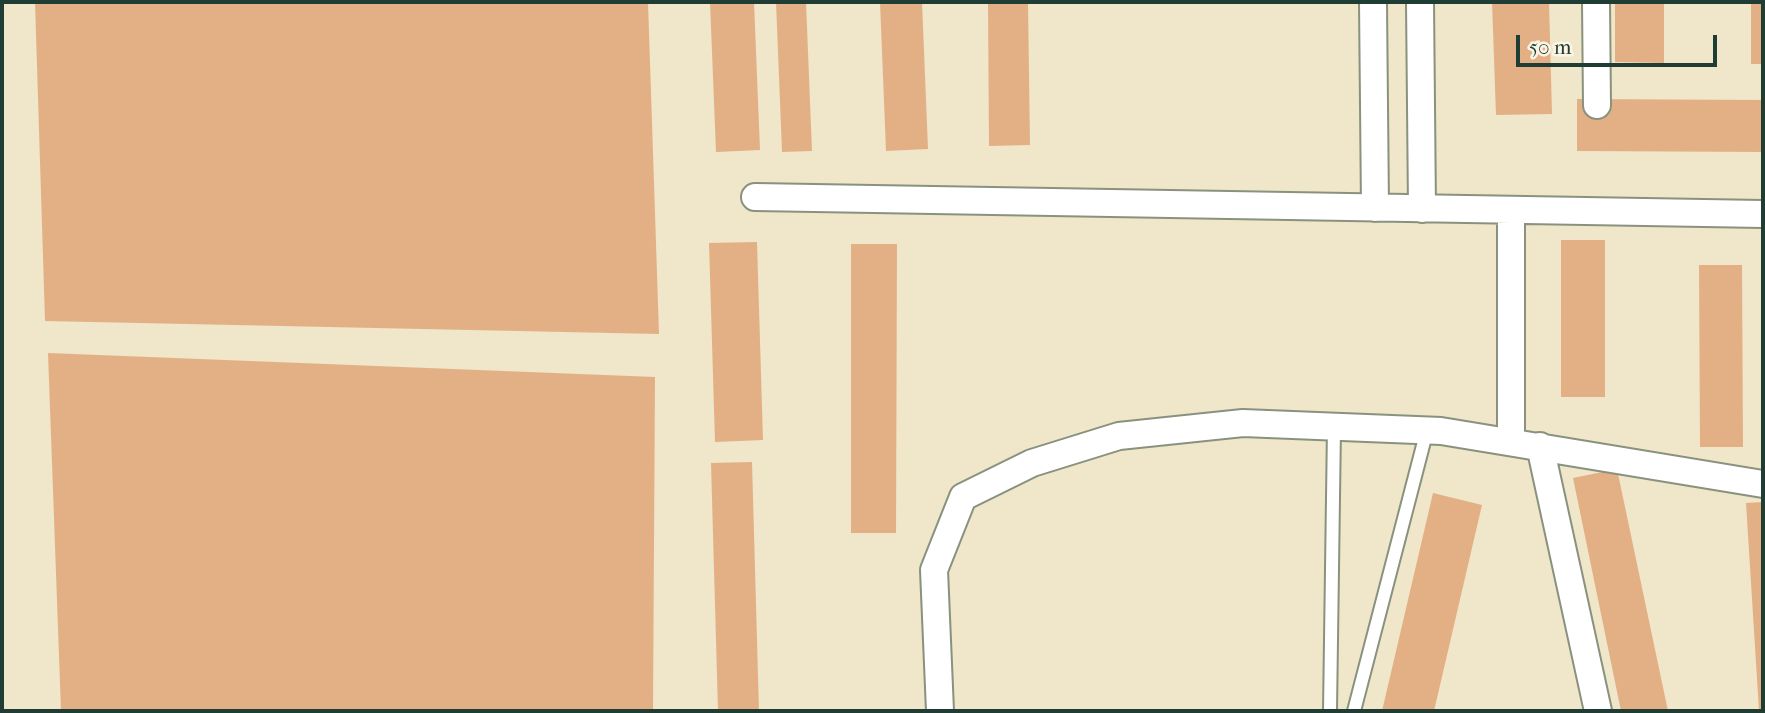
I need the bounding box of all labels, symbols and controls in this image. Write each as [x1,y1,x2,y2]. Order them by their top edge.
scale bar [1520,21,1721,65]
text: 50 m [1529,35,1572,59]

